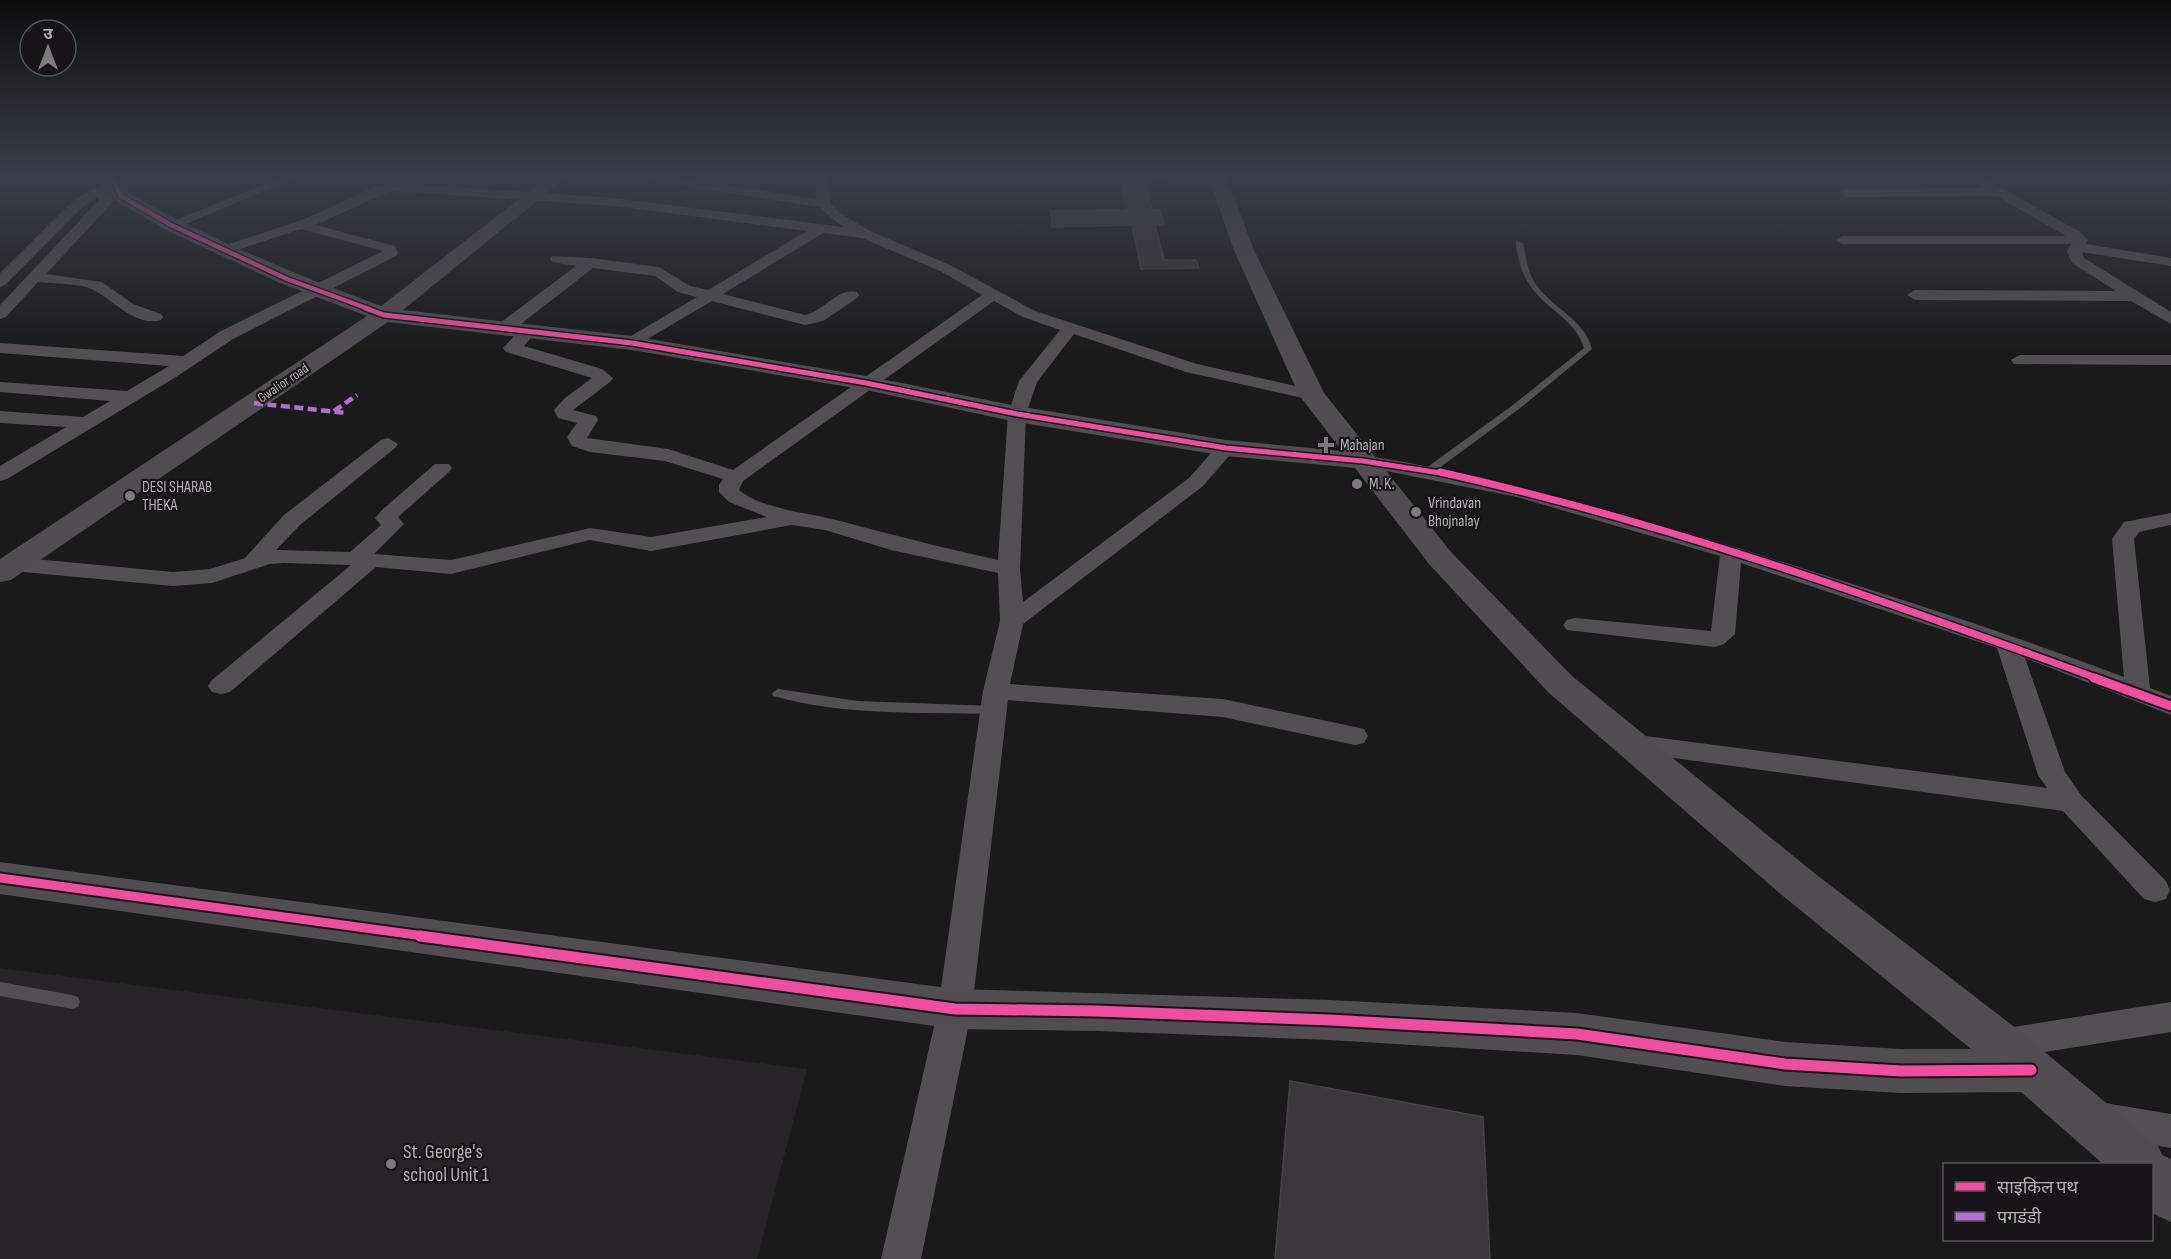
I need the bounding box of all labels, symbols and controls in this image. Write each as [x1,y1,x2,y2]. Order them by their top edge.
north arrow [18,18,78,78]
text: उ [43,25,53,44]
street label: Gwalior road [254,360,312,406]
marker: Mahajan [1317,436,1335,454]
place label: Mahajan [1340,436,1385,455]
place label: M. K. [1369,475,1395,494]
marker: M. K. [1350,477,1364,491]
place label: DESI SHARAB THEKA [142,478,212,515]
marker: DESI SHARAB THEKA [123,489,137,503]
place label: Vrindavan Bhojnalay [1428,494,1481,531]
marker: Vrindavan Bhojnalay [1409,505,1423,519]
place label: St. George's school Unit 1 [403,1140,489,1187]
marker: St. George's school Unit 1 [384,1157,398,1171]
legend [1943,1163,2153,1241]
text: साइकिल पथ [1997,1177,2078,1198]
text: पगडंडी [1997,1207,2042,1228]

